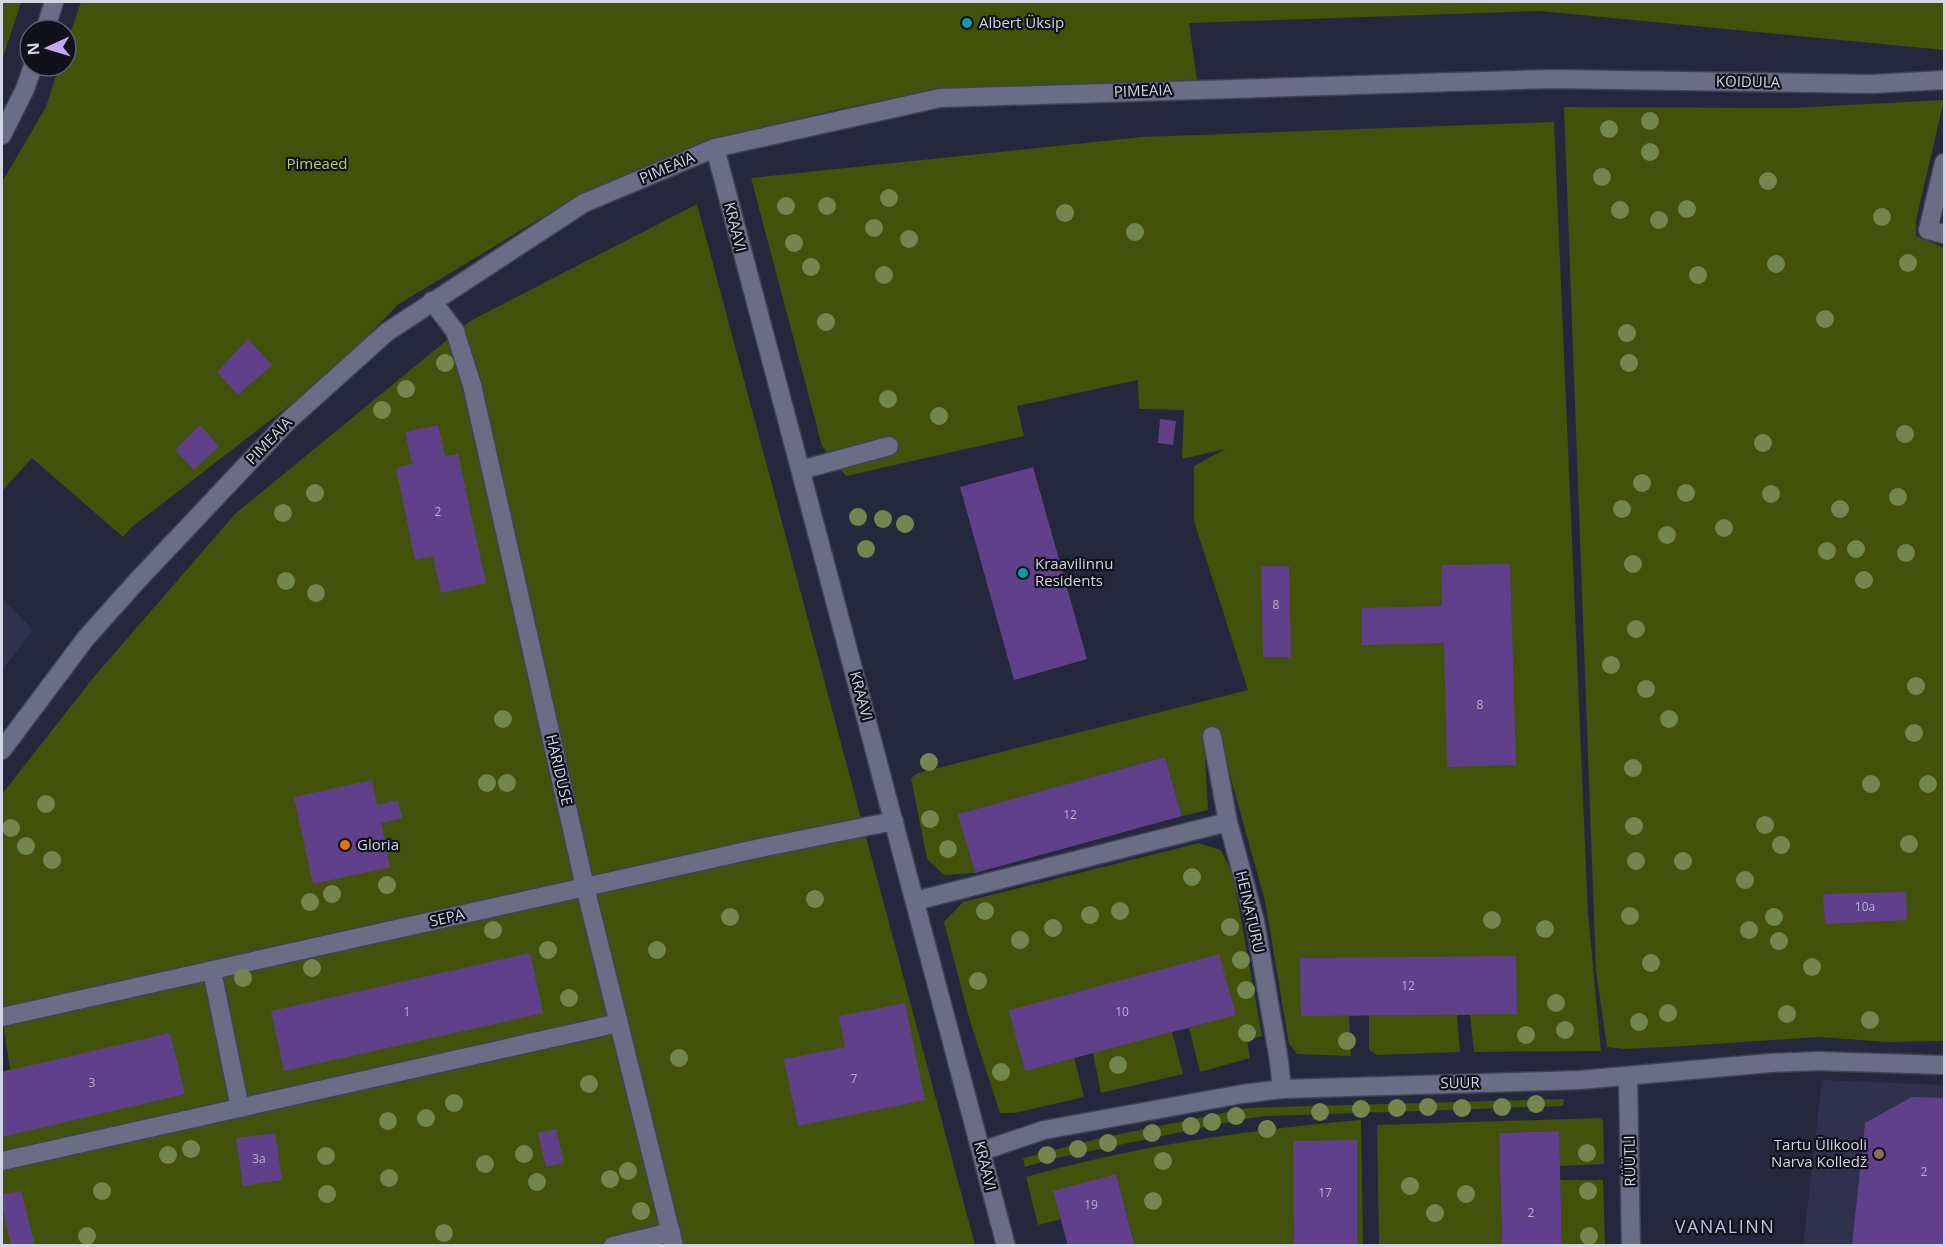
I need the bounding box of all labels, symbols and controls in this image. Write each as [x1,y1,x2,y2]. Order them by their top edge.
place label: Albert Üksip [979,12,1064,32]
marker: Albert Üksip [960,16,974,30]
north arrow [18,18,78,78]
text: N [22,42,44,56]
street label: KOIDULA [1716,70,1781,92]
street label: PIMEAIA [1114,79,1173,101]
street label: PIMEAIA [636,146,698,188]
park label: Pimeaed [286,153,348,173]
street label: KRAAVI [720,200,752,254]
street label: PIMEAIA [241,412,296,468]
house number: 2 [435,503,442,520]
place label: Kraavilinnu Residents [1035,553,1113,590]
marker: Kraavilinnu Residents [1016,566,1030,580]
house number: 8 [1273,596,1280,613]
street label: KRAAVI [846,669,878,723]
house number: 8 [1477,696,1484,713]
street label: HARIDUSE [542,732,578,807]
house number: 12 [1063,806,1077,823]
place label: Gloria [357,834,399,854]
marker: Gloria [338,838,352,852]
street label: HEINATURU [1232,869,1270,955]
house number: 10a [1855,898,1875,915]
street label: SEPA [427,903,467,931]
house number: 12 [1401,977,1415,994]
house number: 1 [404,1003,410,1020]
house number: 10 [1115,1003,1129,1020]
house number: 7 [851,1070,858,1087]
street label: SUUR [1440,1072,1481,1092]
house number: 3 [89,1074,96,1091]
place label: Tartu Ülikooli Narva Kolledž [1771,1134,1867,1171]
street label: RÜÜTLI [1619,1135,1639,1187]
street label: KRAAVI [970,1139,1002,1193]
marker: Tartu Ülikooli Narva Kolledž [1872,1147,1886,1161]
house number: 3a [252,1150,266,1167]
house number: 2 [1921,1163,1928,1180]
house number: 17 [1318,1184,1332,1201]
house number: 19 [1084,1196,1098,1213]
house number: 2 [1528,1204,1535,1221]
district label: VANALINN [1675,1214,1775,1238]

